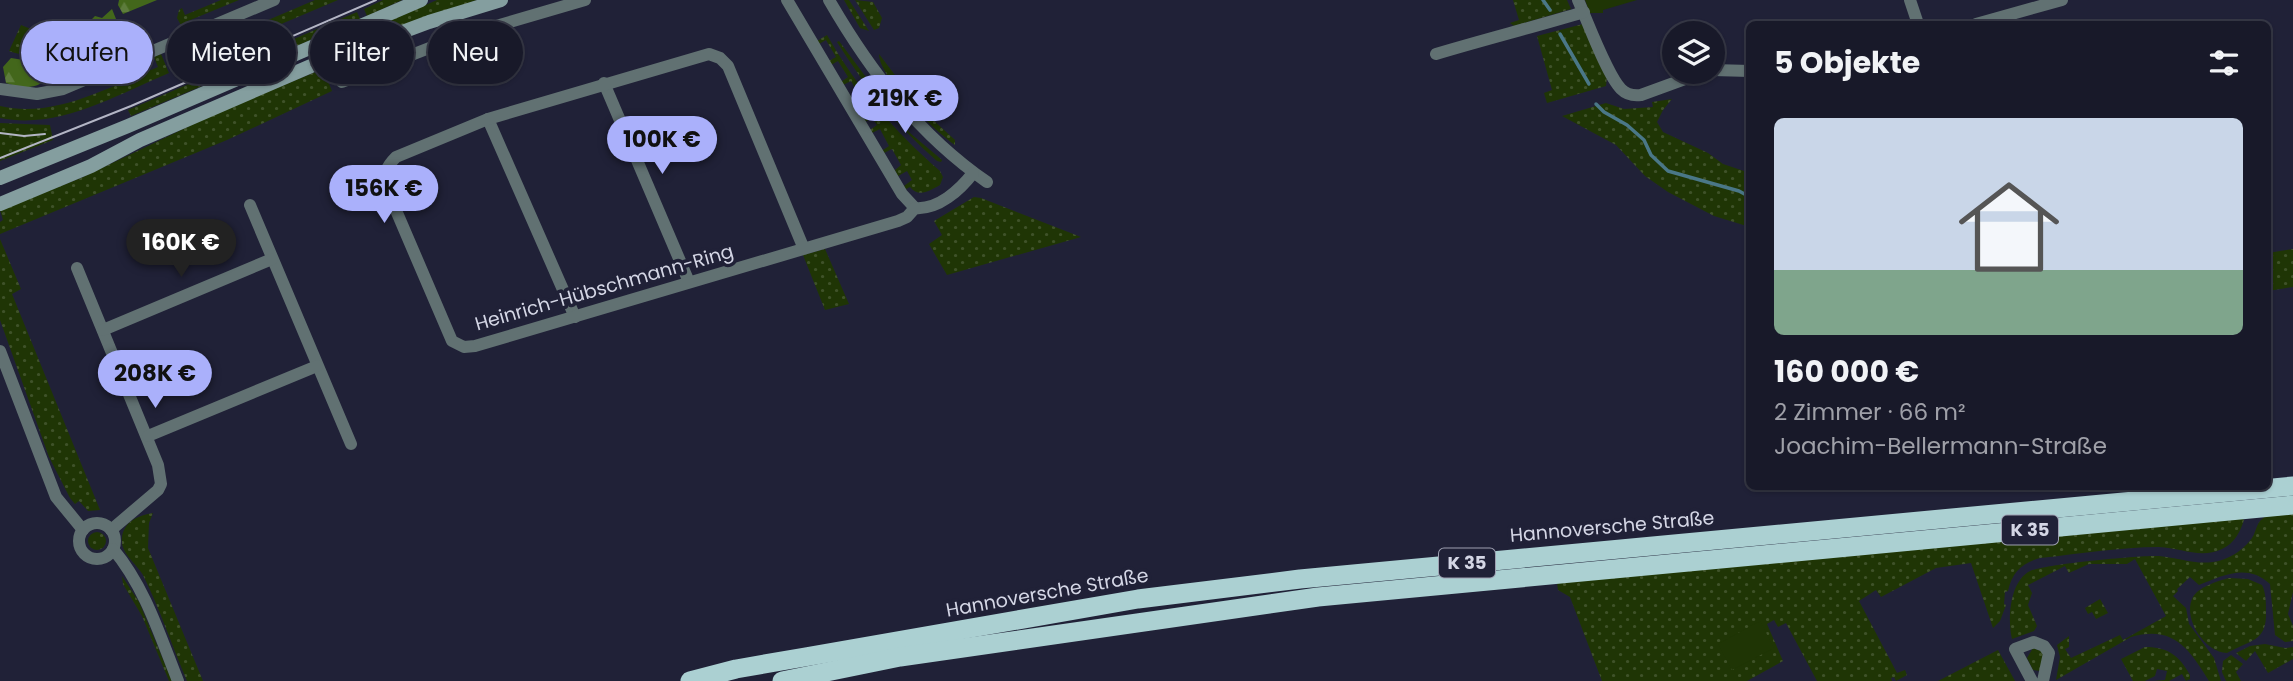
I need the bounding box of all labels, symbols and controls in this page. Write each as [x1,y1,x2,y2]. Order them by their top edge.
chip: Kaufen [21,21,153,84]
chip: Mieten [167,21,296,84]
chip: Filter [310,21,414,84]
chip: Neu [428,21,523,84]
map controls [1662,21,1725,84]
button: layers [1662,21,1725,84]
text: 5 Objekte [1774,41,1920,84]
icon: filters [2205,44,2243,82]
pin: 219K € [848,76,962,135]
text: 219K € [867,82,943,114]
pin: 100K € [605,116,719,176]
text: 100K € [623,123,701,155]
icon: home [1946,164,2072,290]
pin: 156K € [327,166,441,225]
text: 156K € [345,172,423,204]
pin: 160K € [124,219,238,279]
text: 160K € [142,226,220,258]
street label: Heinrich-Hübschmann-Ring [472,238,737,337]
pin: 208K € [98,350,212,410]
text: 160 000 € [1774,350,1919,393]
text: 208K € [114,357,196,389]
text: 2 Zimmer · 66 m² [1774,396,1965,428]
text: Joachim-Bellermann-Straße [1774,430,2107,462]
street label: Hannoversche Straße [1509,504,1715,549]
road number: K 35 [2002,516,2058,544]
road number: K 35 [1439,548,1495,578]
street label: Hannoversche Straße [944,561,1150,624]

